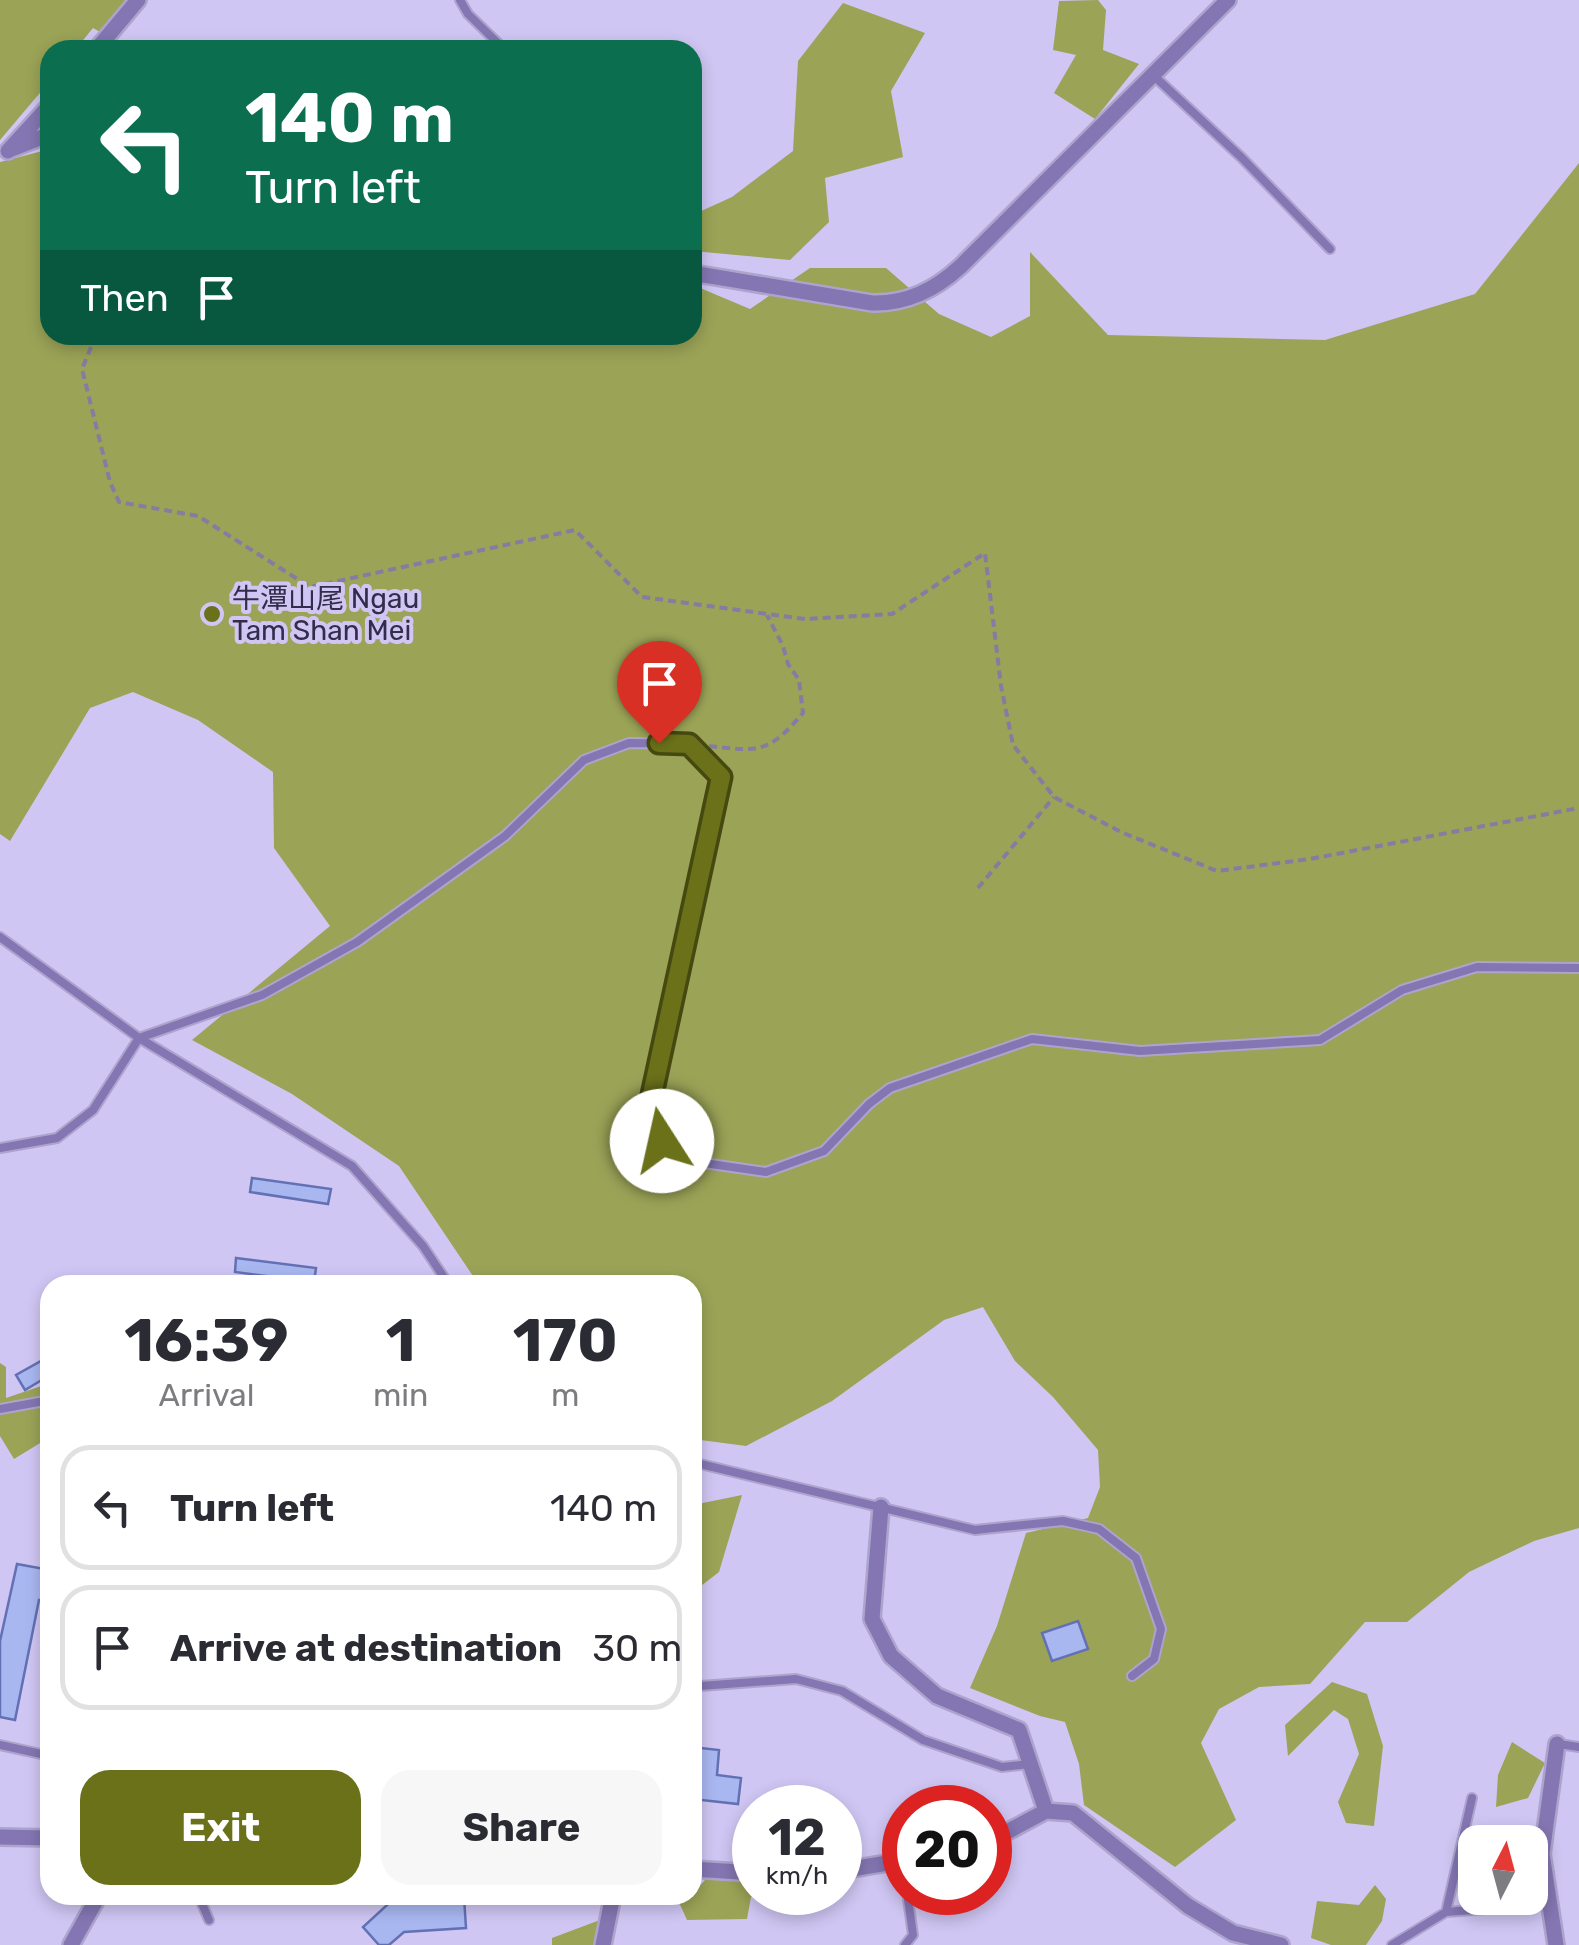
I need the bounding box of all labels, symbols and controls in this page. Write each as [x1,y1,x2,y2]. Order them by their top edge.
text: 140 m [245,77,454,160]
icon: left [80,80,210,210]
text: Turn left [245,161,421,214]
icon: arrive [189,270,244,325]
text: Then [80,275,169,321]
place label: 牛潭山尾 Ngau Tam Shan Mei [232,582,419,647]
marker: 牛潭山尾 Ngau Tam Shan Mei [201,603,223,625]
pin [617,641,702,744]
icon: arrive [632,656,687,711]
position arrow [610,1089,714,1193]
text: 16:39 [124,1305,289,1376]
text: 1 [386,1305,416,1376]
text: 170 [513,1305,618,1376]
text: Arrival [158,1376,254,1414]
text: min [373,1376,429,1414]
text: m [551,1376,579,1414]
icon: left [85,1480,140,1535]
text: Turn left [170,1485,334,1531]
text: 140 m [550,1485,657,1531]
icon: arrive [85,1620,140,1675]
text: Arrive at destination [170,1625,562,1671]
text: 30 m [592,1625,682,1671]
button: Exit [80,1770,361,1885]
button: Share [381,1770,662,1885]
speed limit sign: 20 [882,1785,1012,1915]
text: 12 [768,1808,826,1868]
north arrow [1458,1825,1548,1915]
map controls [1458,1825,1548,1915]
text: km/h [766,1861,828,1890]

